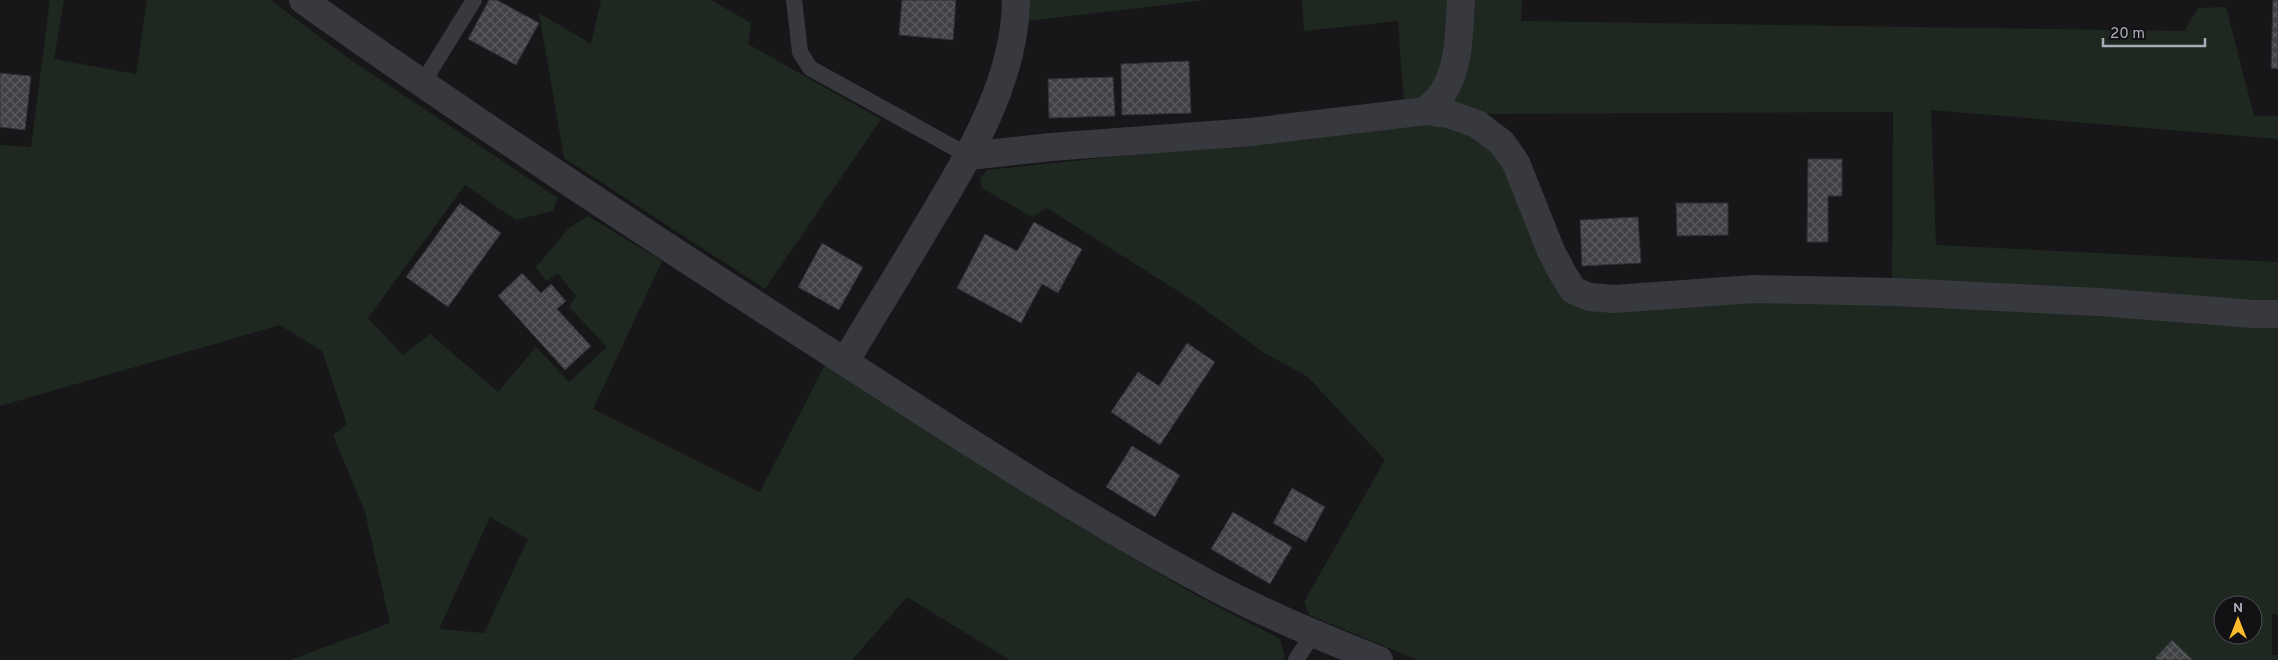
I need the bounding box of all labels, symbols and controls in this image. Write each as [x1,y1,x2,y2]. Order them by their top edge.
scale bar [2103,15,2206,47]
text: 20 m [2110,25,2145,44]
north arrow [2213,595,2263,645]
text: N [2233,600,2243,617]

